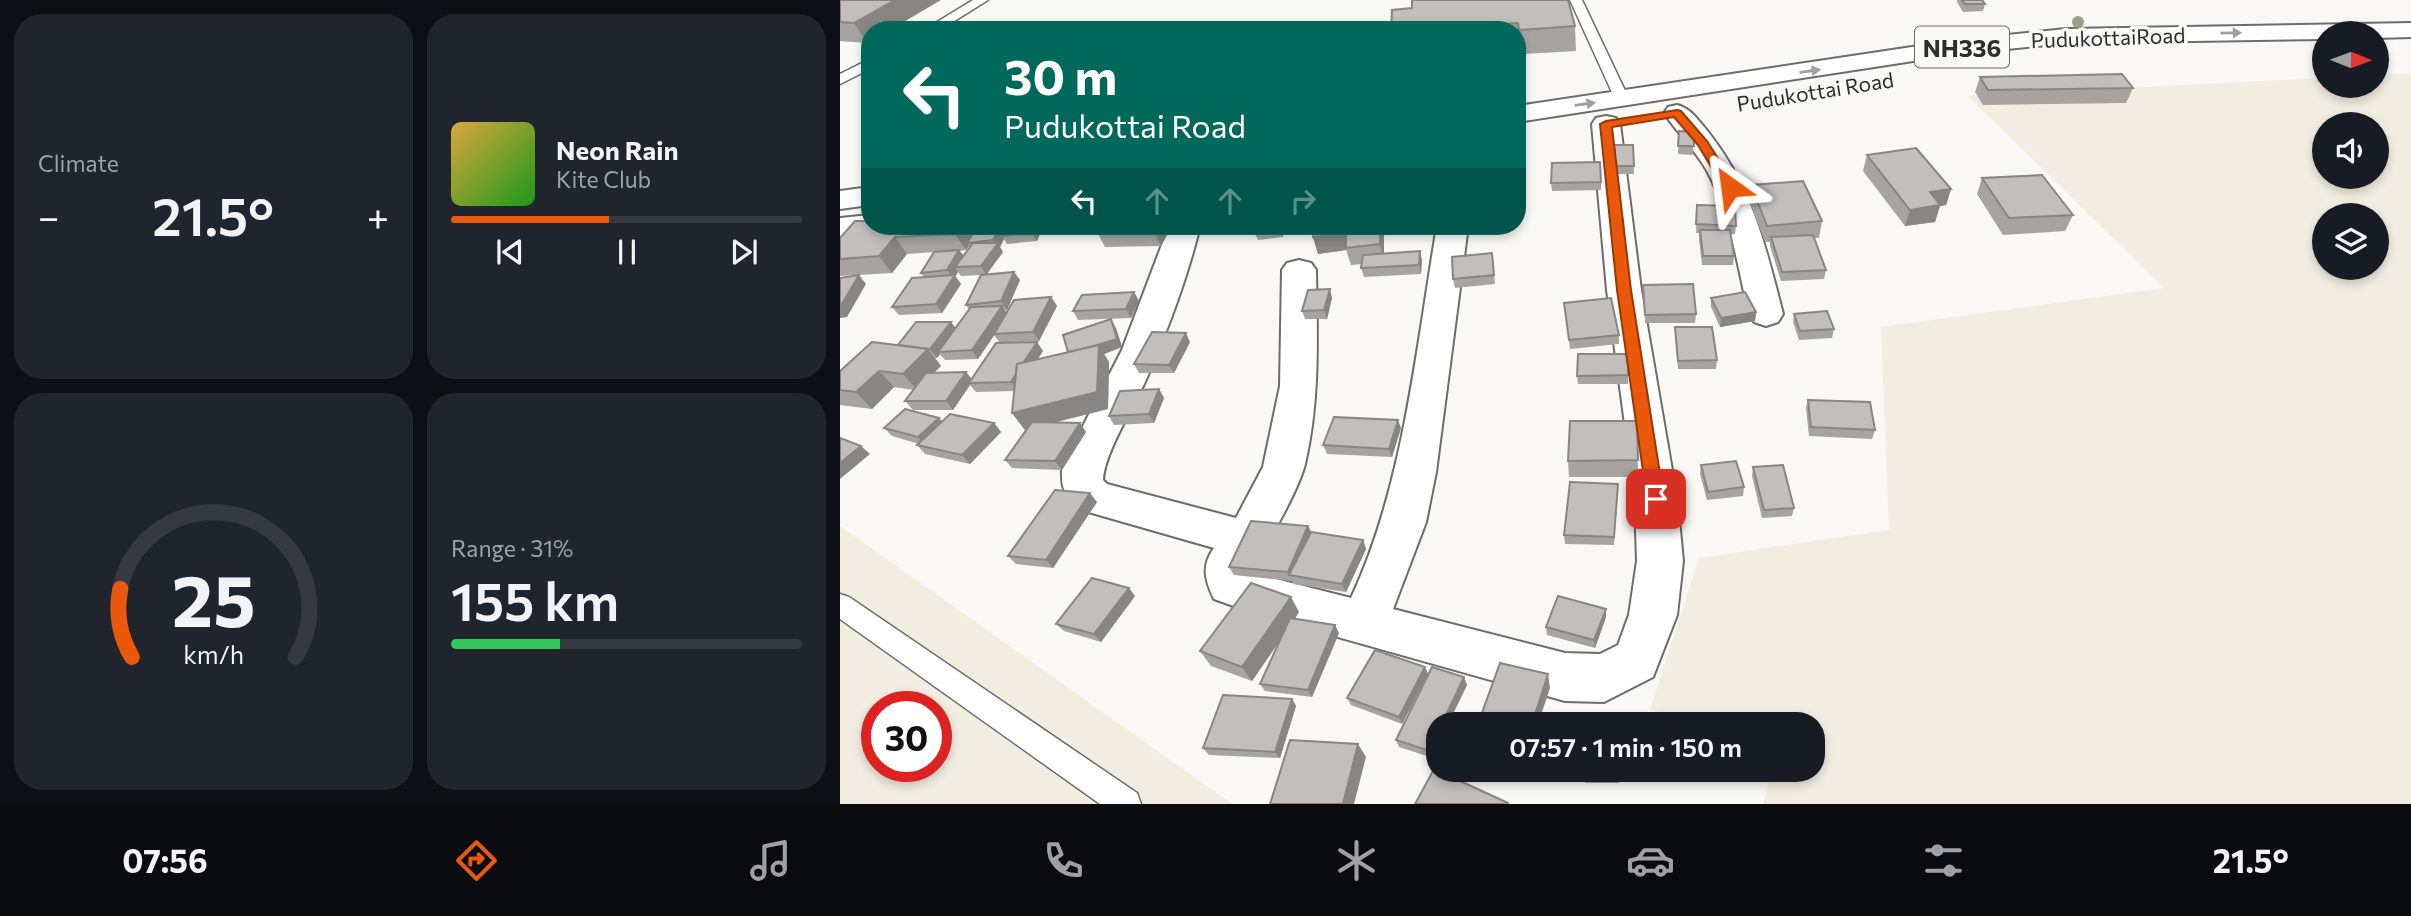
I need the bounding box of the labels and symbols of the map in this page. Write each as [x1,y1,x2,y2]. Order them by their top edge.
north arrow [2312,21,2389,98]
street label: PudukottaiRoad [2030,22,2186,52]
road number: NH336 [1915,27,2009,68]
one-way arrow [2220,28,2242,39]
one-way arrow [1799,65,1821,76]
street label: Pudukottai Road [1735,66,1895,116]
one-way arrow [1574,98,1596,109]
position arrow [1693,150,1767,224]
pin [1626,469,1686,529]
speed limit sign: 30 [861,691,952,782]

